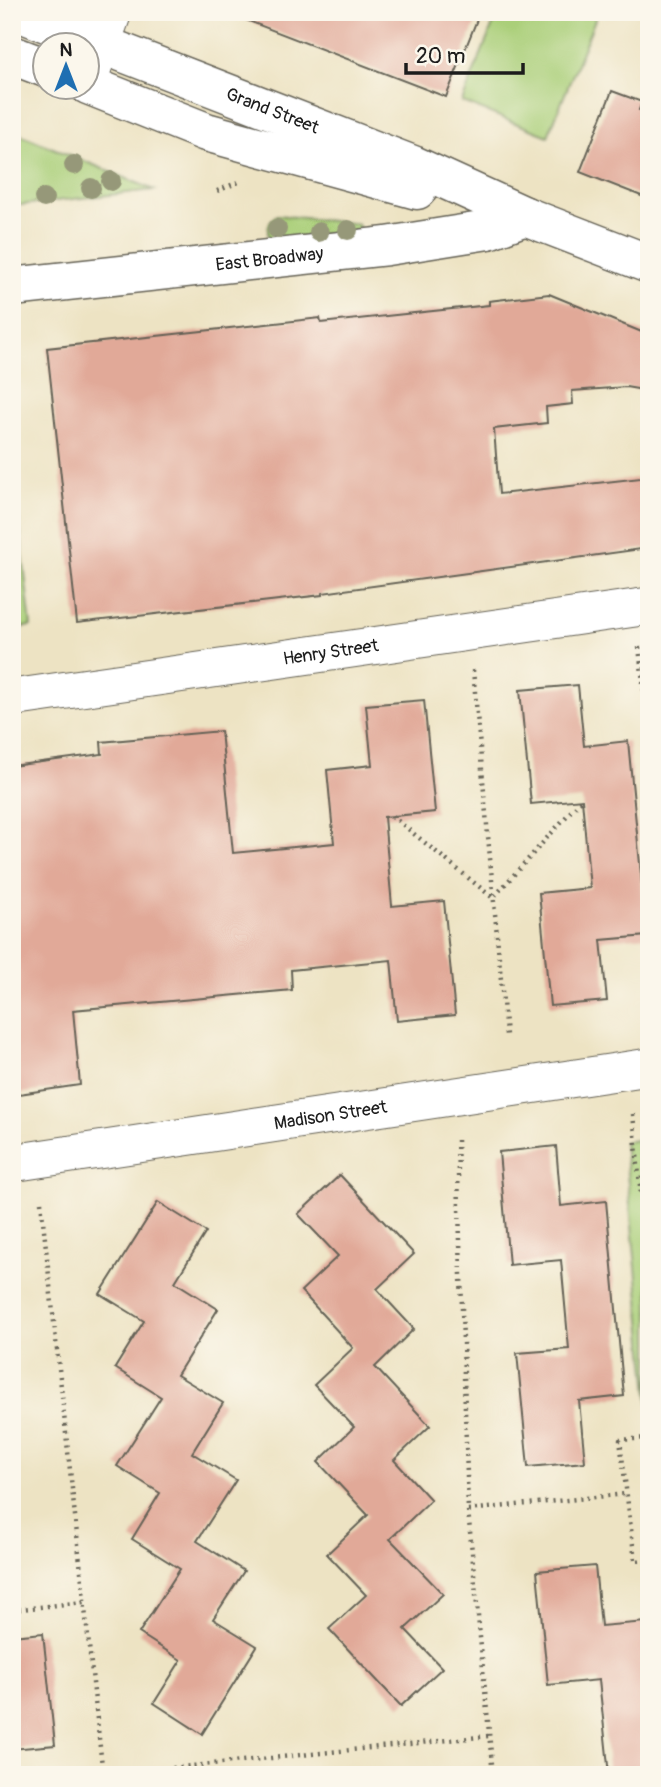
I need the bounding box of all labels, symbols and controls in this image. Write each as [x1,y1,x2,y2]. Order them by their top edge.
north arrow [32,32,102,102]
scale bar [406,32,523,76]
text: N [60,38,73,62]
text: 20 m [416,43,465,70]
street label: Grand Street [223,83,323,140]
street label: East Broadway [214,242,325,277]
street label: Henry Street [281,634,381,671]
street label: Madison Street [272,1096,389,1135]

